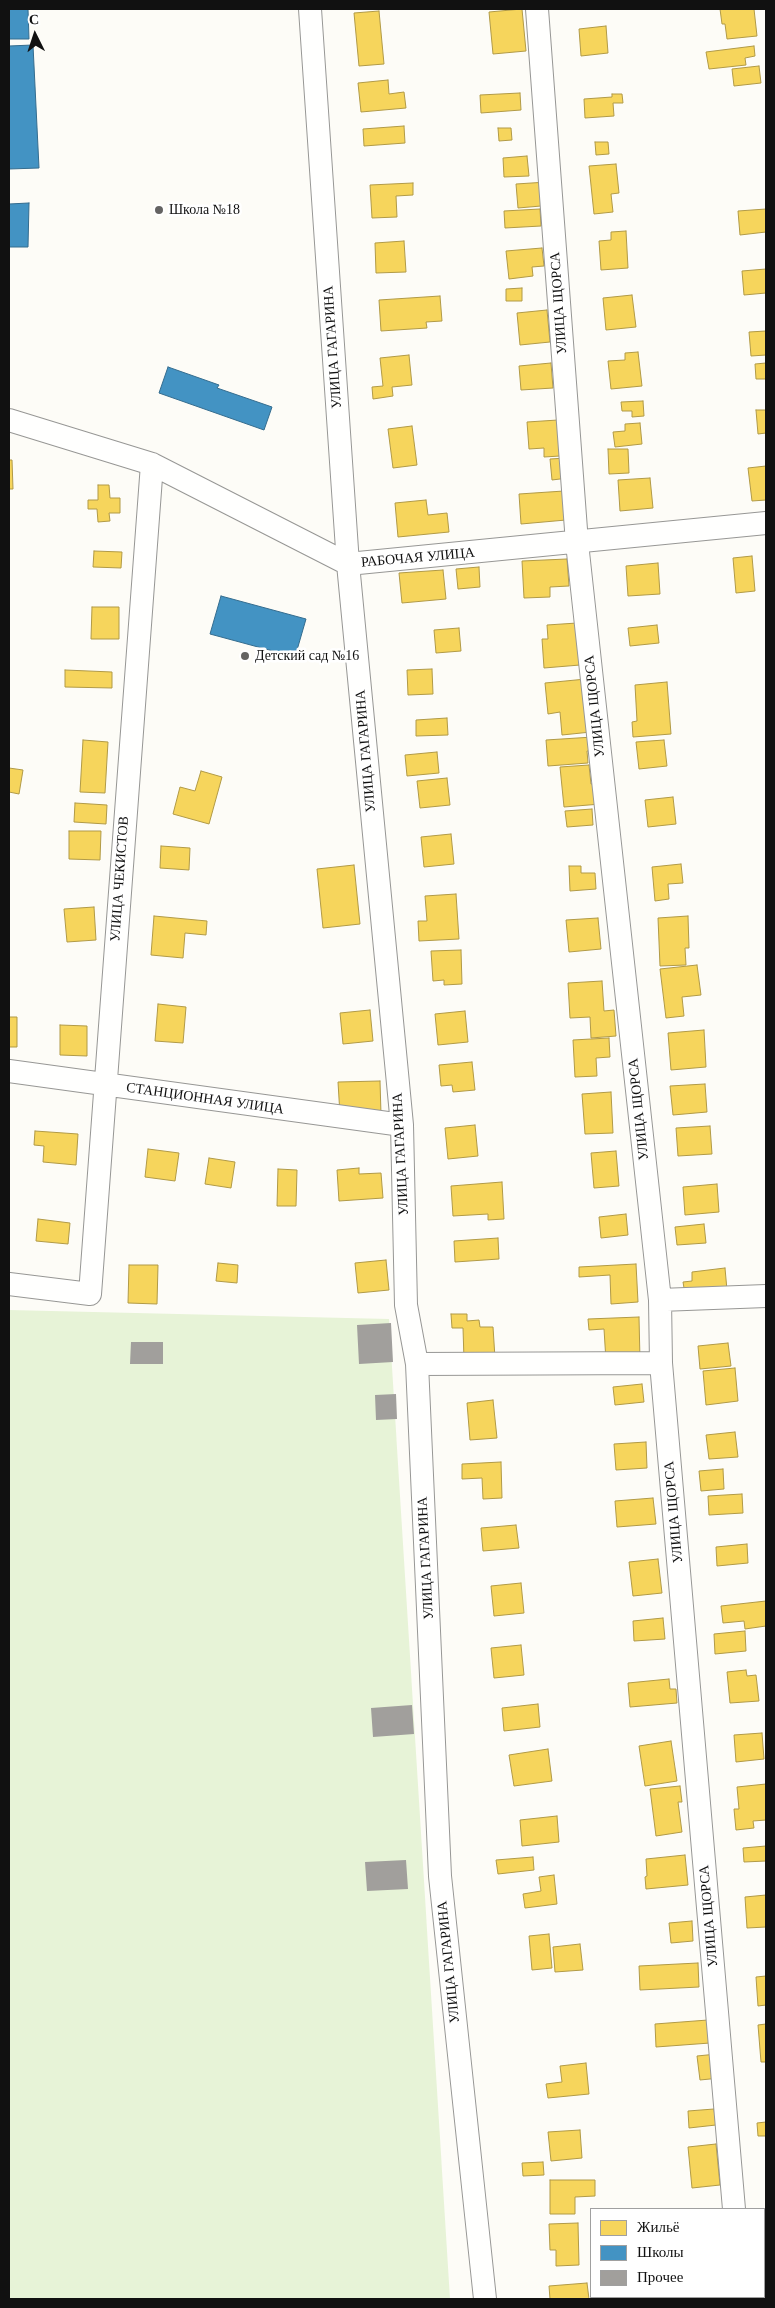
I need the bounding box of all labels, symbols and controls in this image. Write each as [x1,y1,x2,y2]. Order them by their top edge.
north arrow [10,10,60,60]
text: С [28,12,39,27]
place label: Школа №18 [169,202,240,218]
marker: Школа №18 [153,204,165,216]
street label: УЛИЦА ЩОРСА [547,251,571,355]
street label: УЛИЦА ГАГАРИНА [320,285,346,409]
street label: РАБОЧАЯ УЛИЦА [360,545,476,571]
place label: Детский сад №16 [255,648,359,664]
marker: Детский сад №16 [239,650,251,662]
street label: УЛИЦА ЩОРСА [581,654,609,758]
street label: УЛИЦА ГАГАРИНА [352,689,380,813]
street label: УЛИЦА ЧЕКИСТОВ [107,816,133,942]
street label: УЛИЦА ЩОРСА [625,1057,653,1161]
street label: СТАНЦИОННАЯ УЛИЦА [125,1080,285,1118]
street label: УЛИЦА ГАГАРИНА [389,1092,413,1216]
street label: УЛИЦА ЩОРСА [661,1460,687,1564]
street label: УЛИЦА ГАГАРИНА [414,1496,438,1620]
street label: УЛИЦА ЩОРСА [696,1864,722,1968]
street label: УЛИЦА ГАГАРИНА [434,1900,464,2024]
legend [590,2208,765,2298]
text: Жильё [637,2219,679,2235]
text: Школы [637,2244,684,2260]
text: Прочее [637,2269,683,2285]

